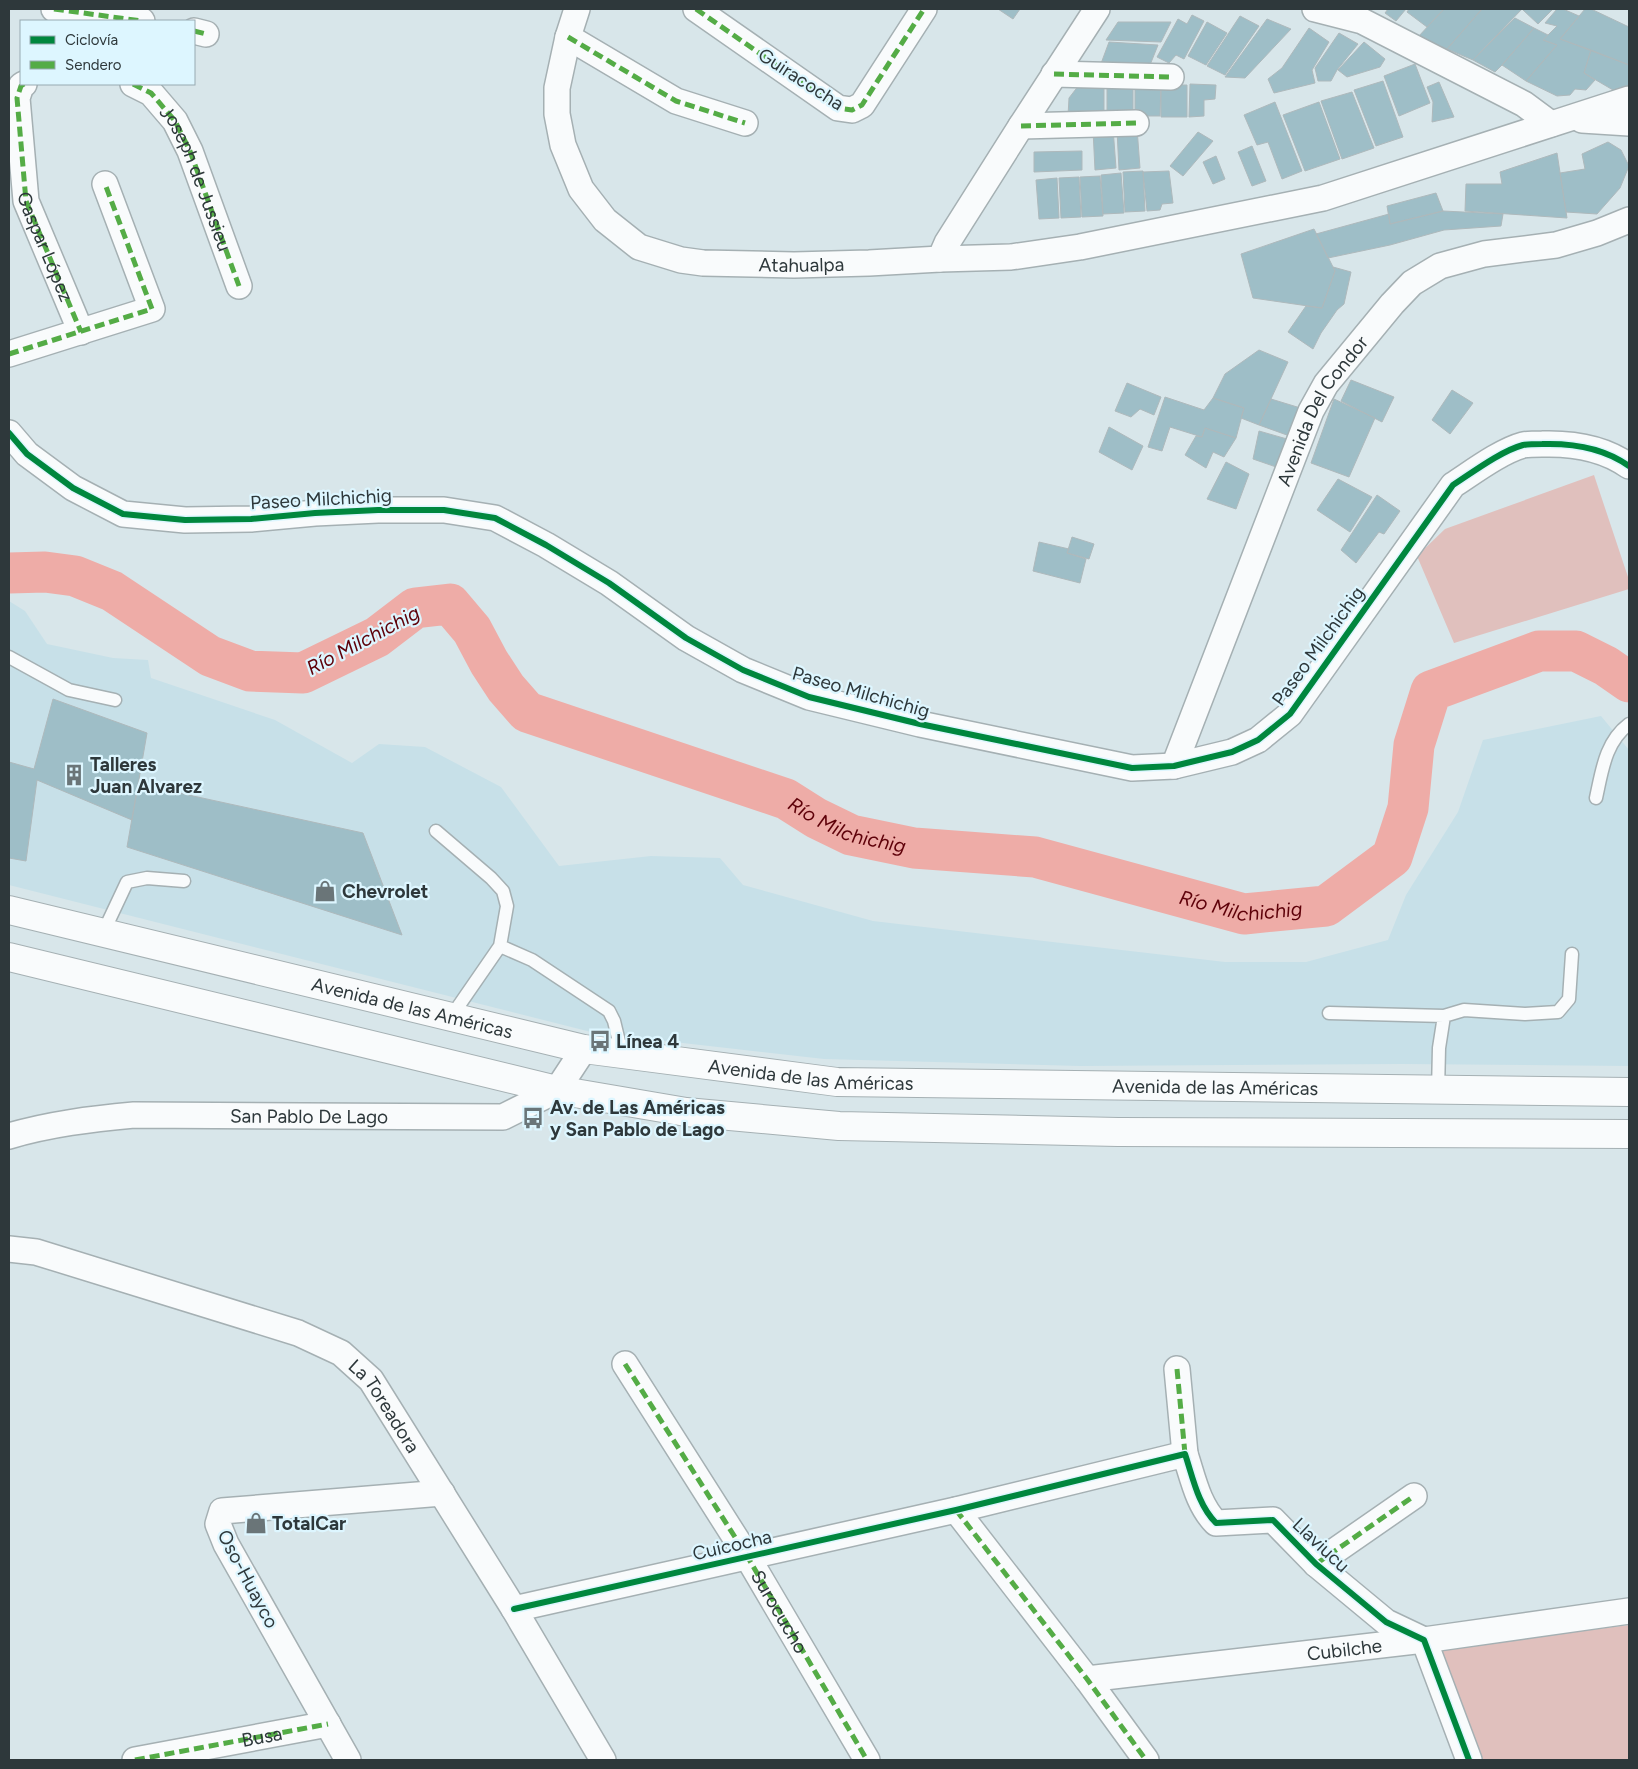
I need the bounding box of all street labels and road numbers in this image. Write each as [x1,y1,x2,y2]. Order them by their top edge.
street label: Guiracocha [754,43,848,115]
street label: Joseph de Jussieu [155,100,237,254]
street label: Gaspar López [14,191,78,305]
street label: Atahualpa [758,252,845,277]
street label: Avenida Del Condor [1272,330,1373,489]
street label: Paseo Milchichig [250,484,392,514]
street label: Paseo Milchichig [1267,582,1369,710]
street label: Paseo Milchichig [790,661,932,723]
street label: Avenida de las Américas [310,972,515,1043]
street label: Avenida de las Américas [707,1054,914,1094]
street label: Avenida de las Américas [1112,1074,1319,1100]
street label: San Pablo De Lago [230,1104,388,1128]
street label: La Toreadora [344,1354,425,1457]
street label: Llaviucu [1288,1513,1354,1577]
street label: Cuicocha [690,1525,774,1565]
street label: Oso-Huayco [212,1526,284,1632]
street label: Surocucho [746,1566,813,1657]
street label: Cubilche [1306,1633,1383,1665]
street label: Busa [240,1721,284,1751]

